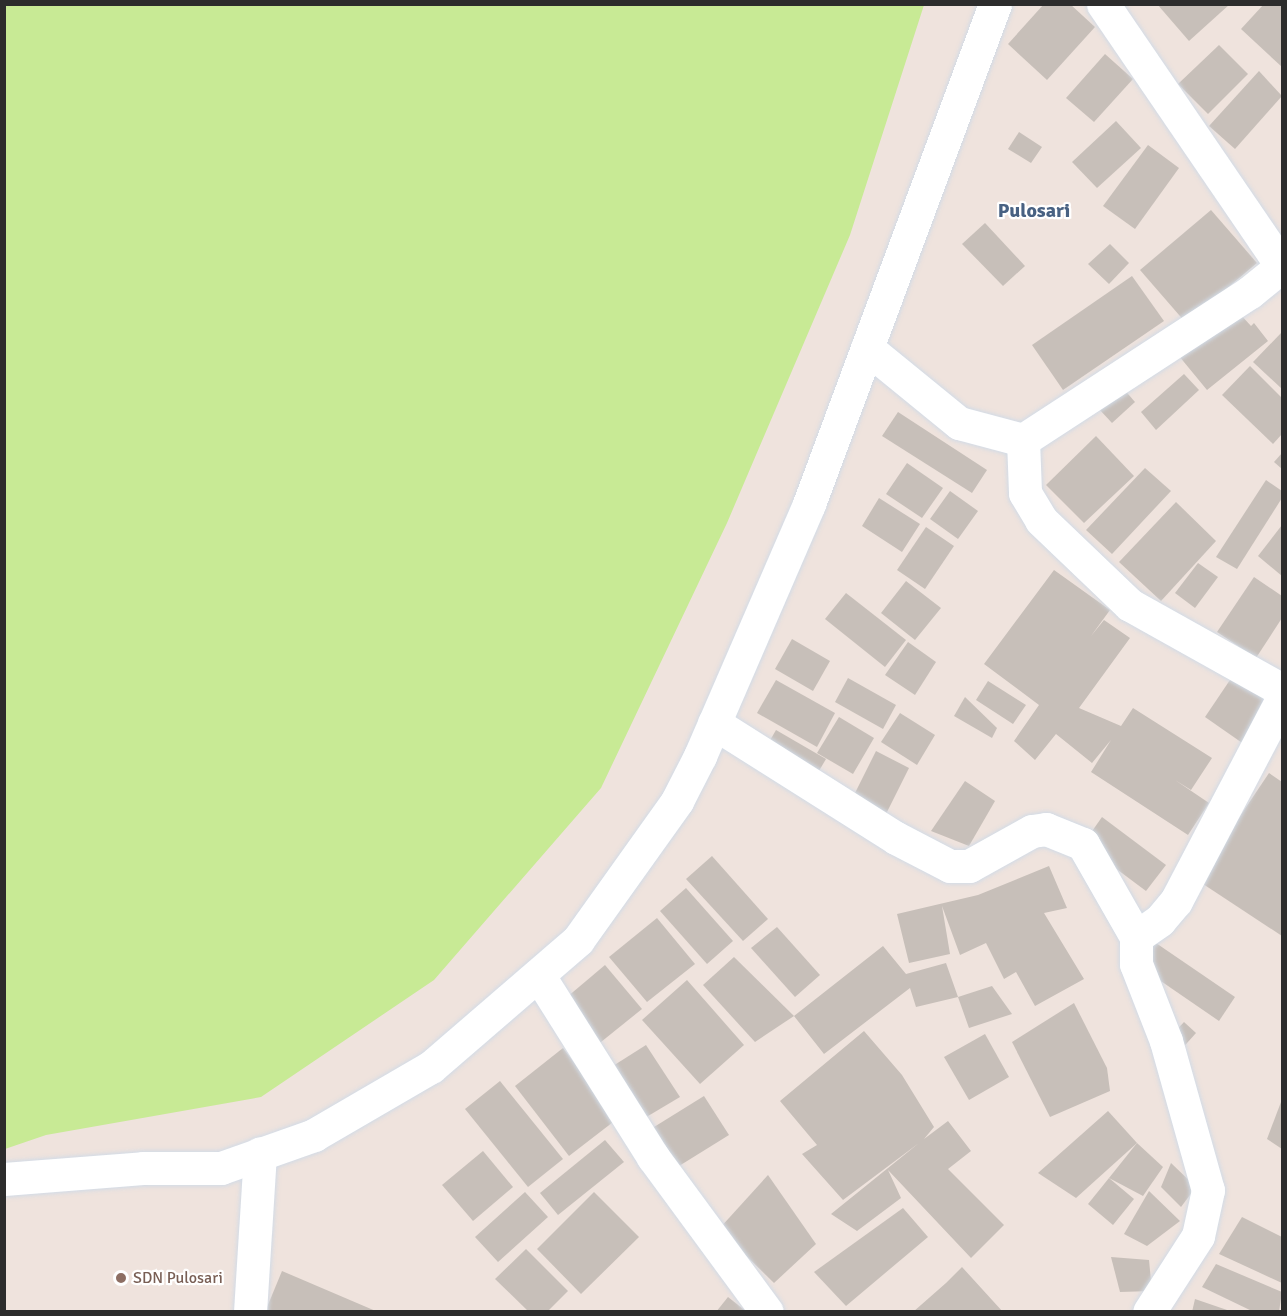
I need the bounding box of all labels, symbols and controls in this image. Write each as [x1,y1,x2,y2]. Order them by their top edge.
district label: Pulosari [998,198,1070,222]
place label: SDN Pulosari [133,1268,223,1288]
marker: SDN Pulosari [114,1271,128,1285]

